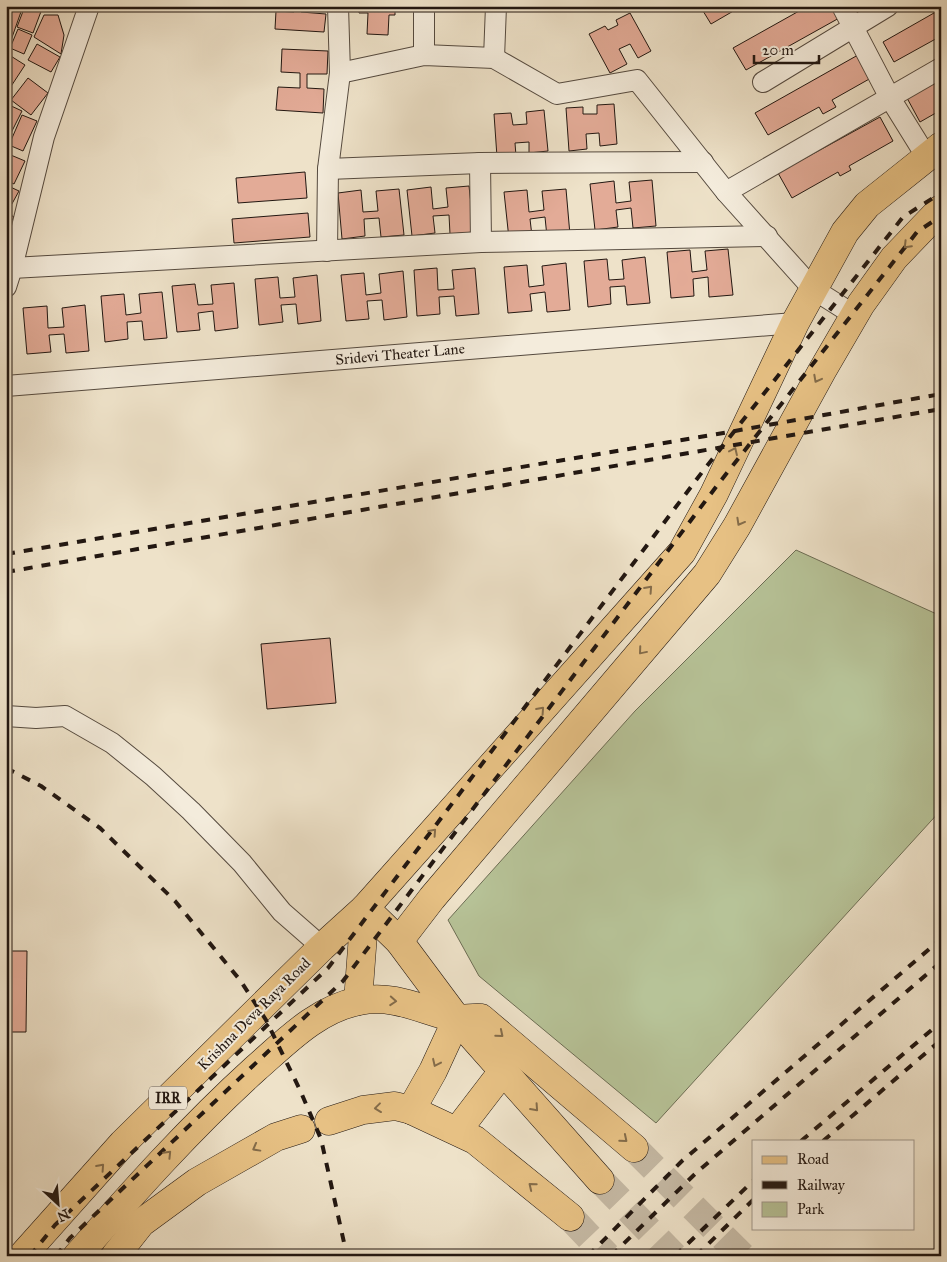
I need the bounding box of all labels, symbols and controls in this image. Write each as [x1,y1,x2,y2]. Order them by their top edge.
scale bar [754,32,820,64]
text: 20 m [762,41,794,59]
one-way arrow [904,239,913,248]
street label: Sridevi Theater Lane [334,339,466,369]
one-way arrow [813,374,823,383]
one-way arrow [728,447,738,456]
one-way arrow [736,517,746,526]
one-way arrow [643,585,652,594]
one-way arrow [639,645,647,654]
one-way arrow [536,707,545,716]
one-way arrow [428,828,437,837]
street label: Krishna Deva Raya Road [194,954,314,1074]
one-way arrow [389,995,397,1006]
one-way arrow [494,1029,503,1037]
one-way arrow [432,1058,443,1067]
road number: IRR [149,1086,187,1110]
one-way arrow [374,1102,382,1113]
one-way arrow [529,1103,538,1112]
one-way arrow [618,1134,627,1142]
legend [752,1140,914,1230]
one-way arrow [252,1142,261,1152]
text: Road [797,1150,829,1168]
one-way arrow [162,1151,171,1160]
one-way arrow [95,1164,104,1173]
text: Railway [797,1176,846,1194]
north arrow [32,1180,82,1230]
one-way arrow [529,1184,538,1192]
text: Park [797,1200,824,1218]
text: N [54,1205,73,1226]

